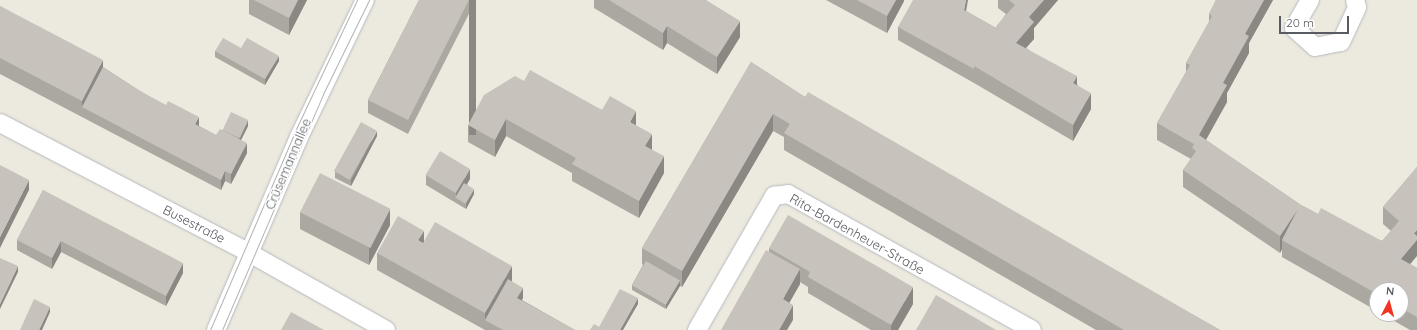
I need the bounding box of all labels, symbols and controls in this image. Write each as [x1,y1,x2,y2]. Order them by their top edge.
scale bar [1281,8,1351,34]
text: 20 m [1286,15,1314,30]
street label: Crüsemannallee [262,116,314,212]
street label: Rita-Bardenheuer-Straße [787,190,927,278]
street label: Busestraße [160,202,228,246]
north arrow [1369,282,1409,322]
text: N [1385,284,1395,298]

